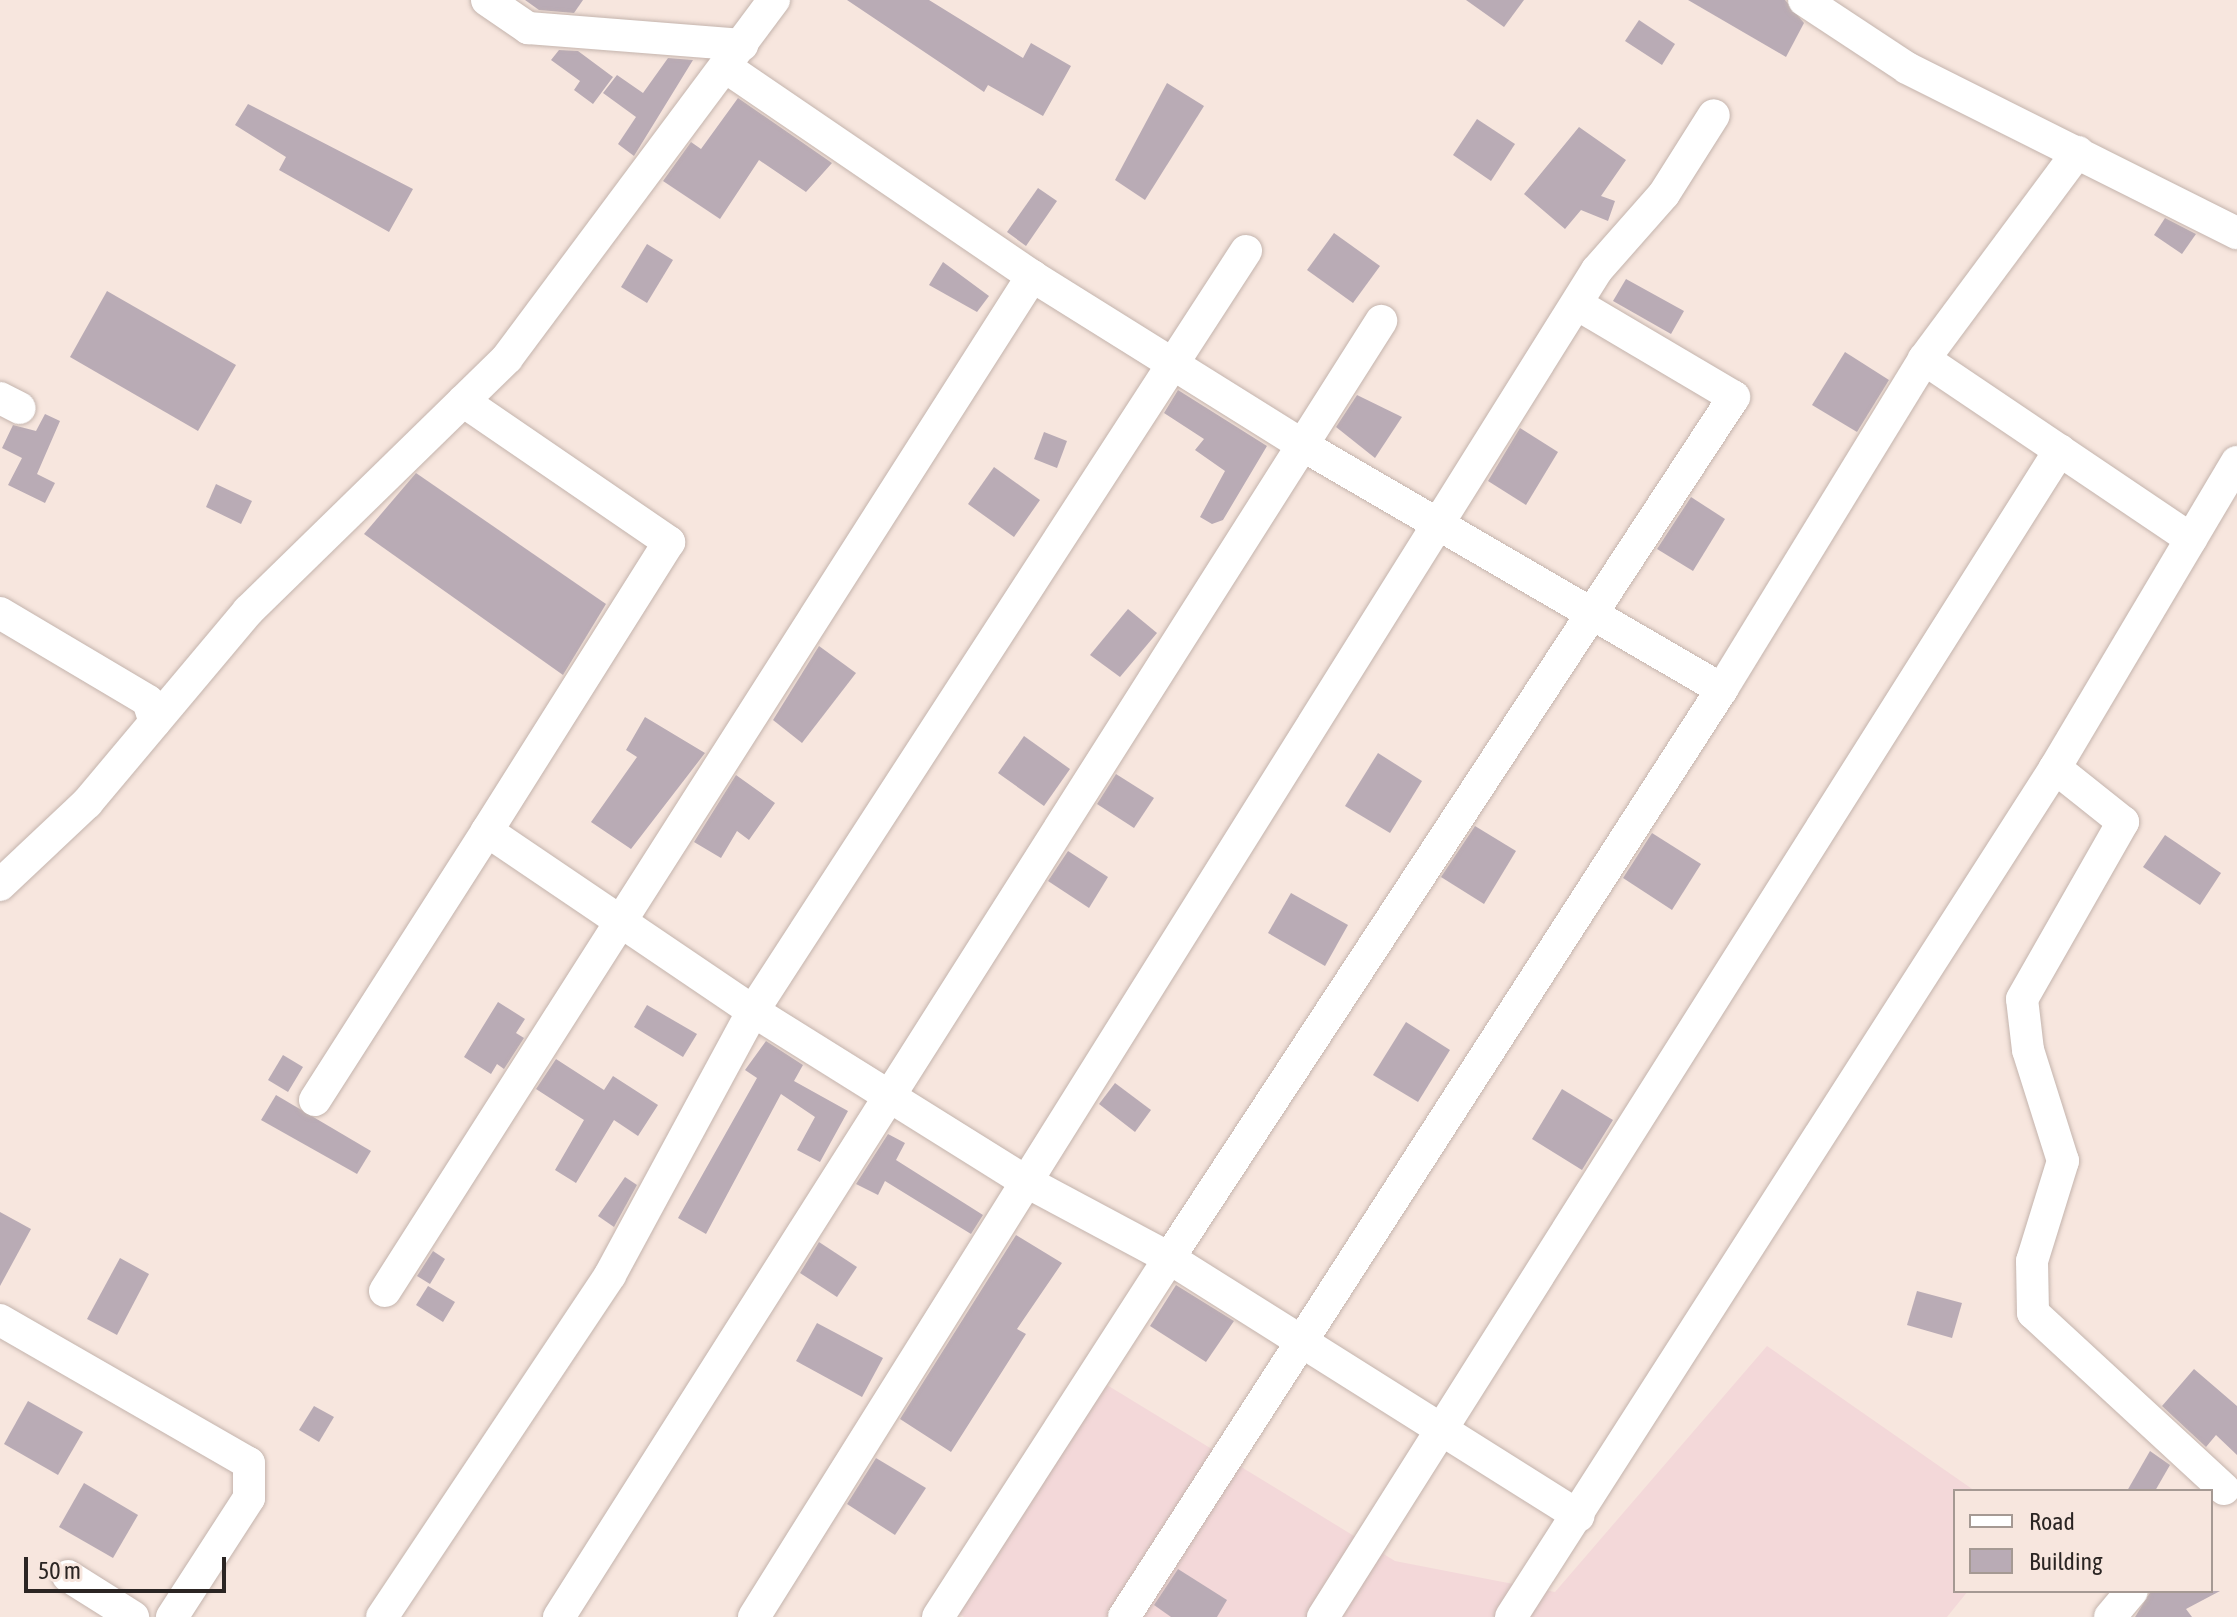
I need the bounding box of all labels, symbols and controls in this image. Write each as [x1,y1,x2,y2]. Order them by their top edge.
legend [1953,1489,2213,1593]
text: Road [2029,1508,2075,1535]
scale bar [28,1541,230,1591]
text: Building [2029,1548,2102,1575]
text: 50 m [38,1557,81,1584]

